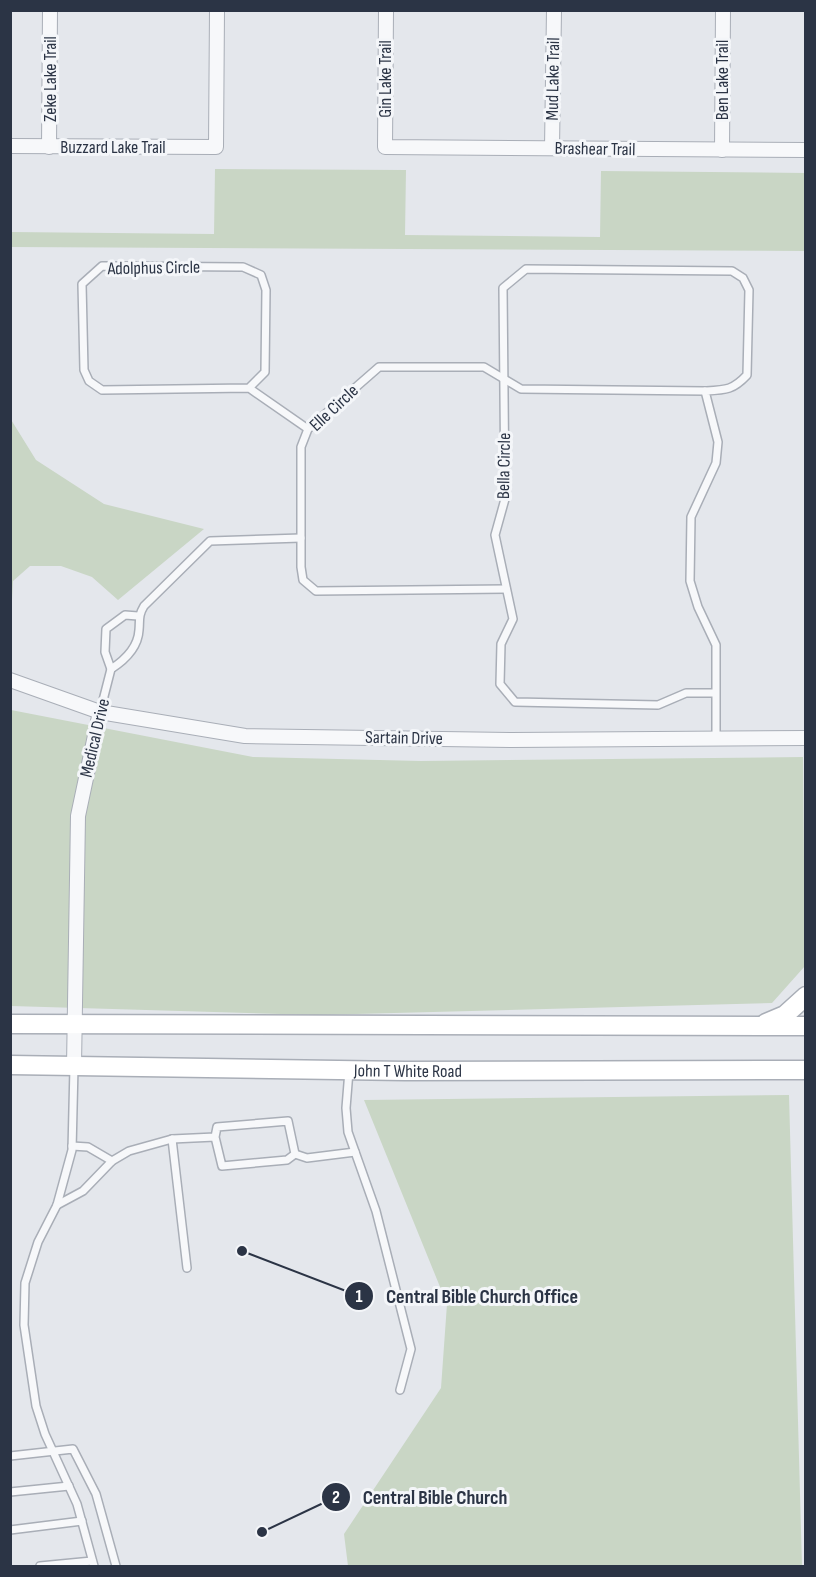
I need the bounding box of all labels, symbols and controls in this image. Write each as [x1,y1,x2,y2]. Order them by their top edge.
street label: Zeke Lake Trail [40,36,61,122]
street label: Mud Lake Trail [542,37,564,121]
street label: Gin Lake Trail [375,40,396,118]
street label: Ben Lake Trail [712,40,733,120]
street label: Buzzard Lake Trail [60,137,166,158]
street label: Brashear Trail [554,138,636,160]
street label: Adolphus Circle [107,257,200,279]
street label: Elle Circle [305,380,363,436]
street label: Bella Circle [493,433,515,499]
street label: Medical Drive [76,697,114,779]
street label: Sartain Drive [365,727,443,749]
street label: John T White Road [353,1060,462,1082]
callout: Central Bible Church Office [344,1277,590,1315]
text: Central Bible Church Office [386,1285,578,1309]
text: 1 [355,1286,363,1307]
callout: Central Bible Church [321,1478,520,1516]
text: Central Bible Church [363,1486,507,1510]
text: 2 [332,1487,340,1508]

